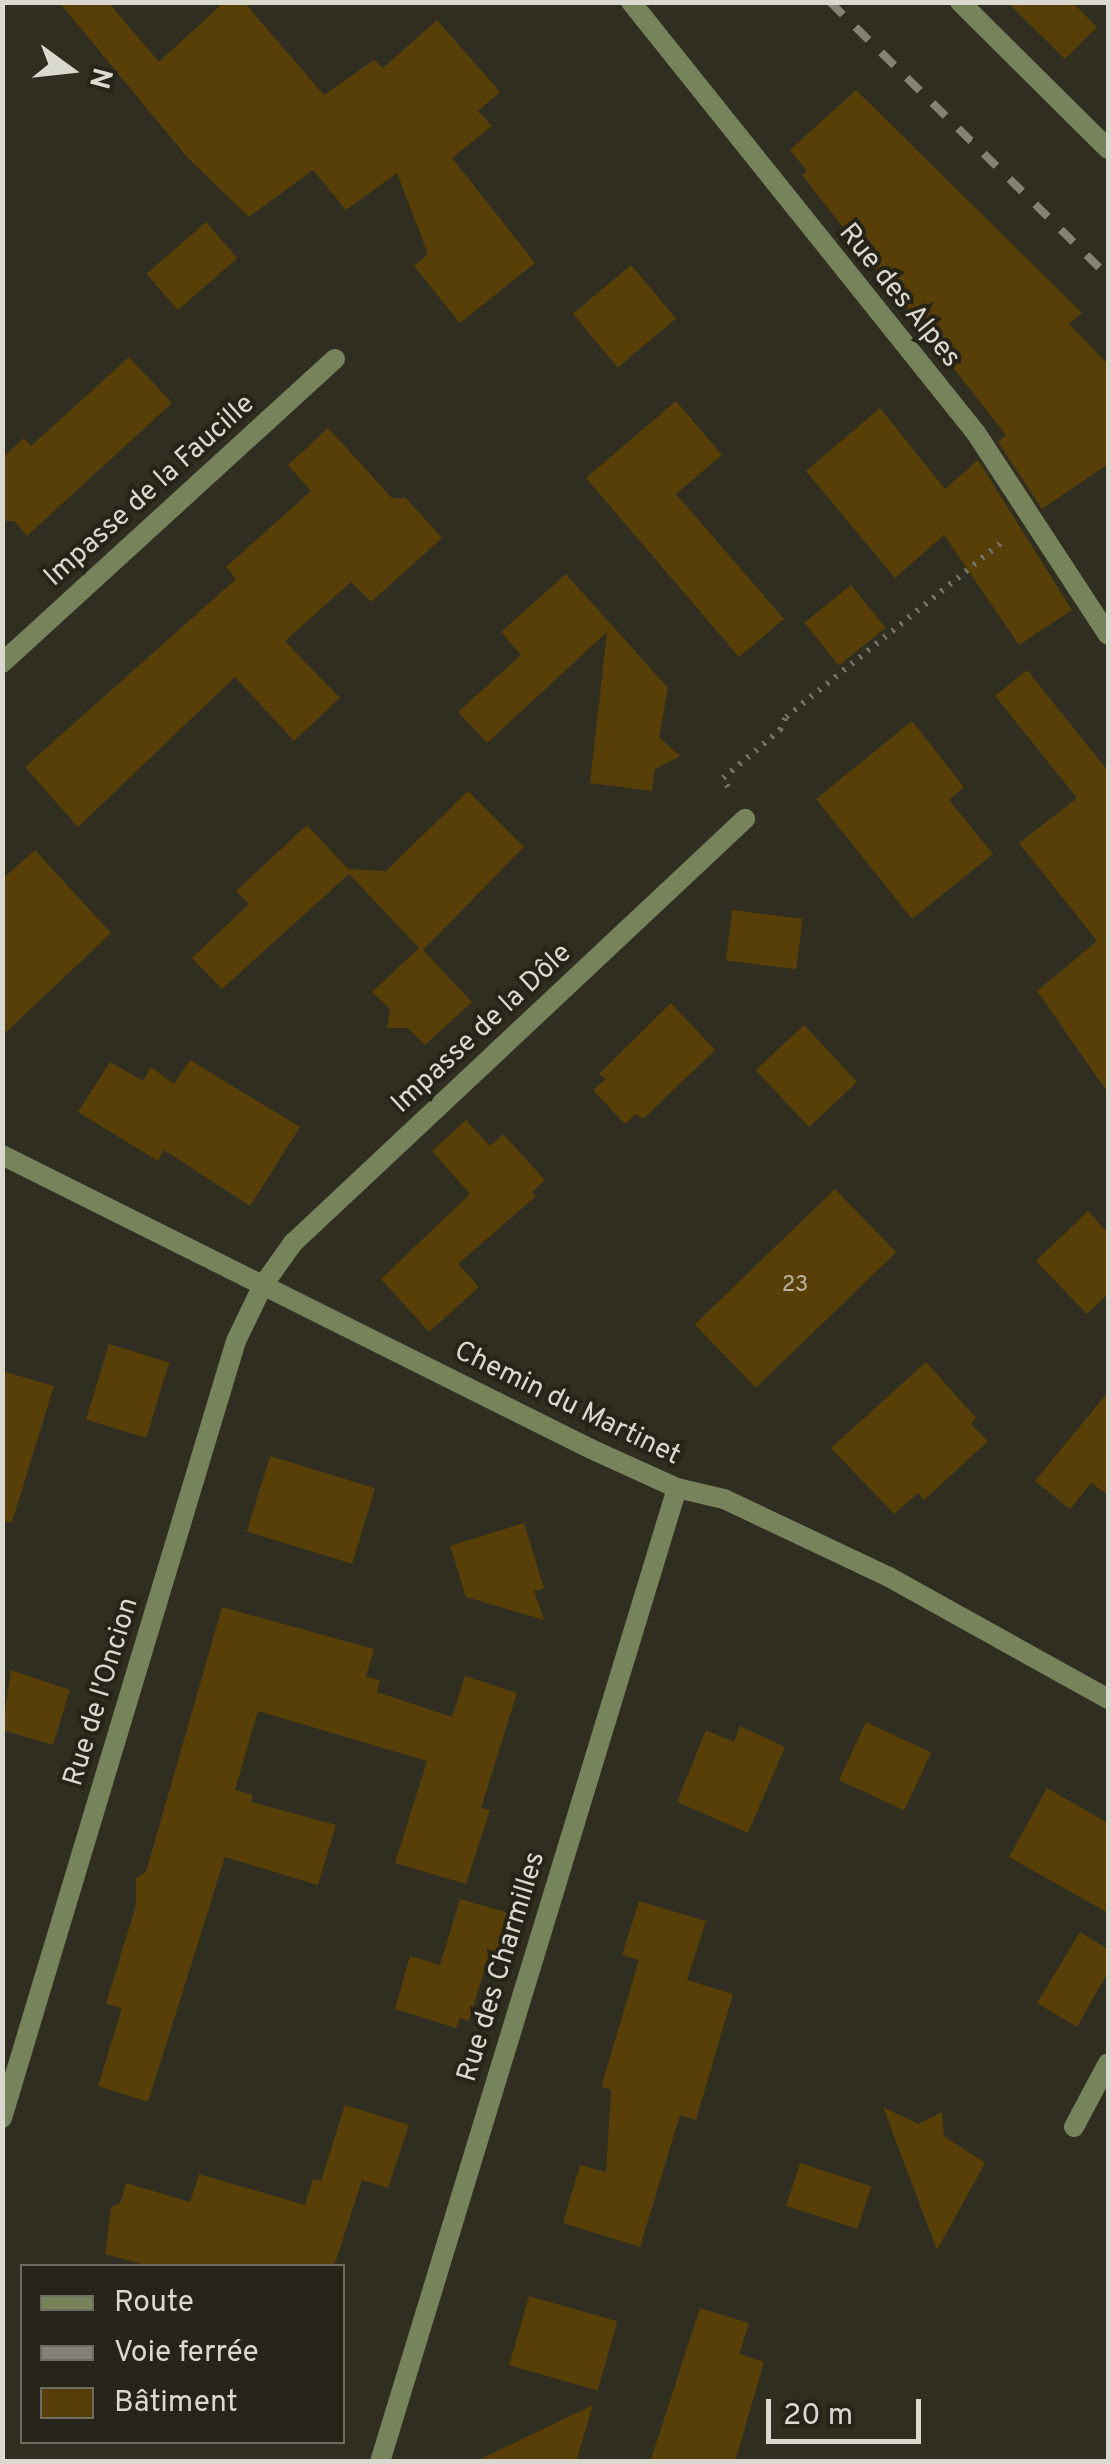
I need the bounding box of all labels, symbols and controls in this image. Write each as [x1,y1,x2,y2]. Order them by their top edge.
north arrow [20,20,120,120]
text: N [79,63,119,92]
street label: Rue des Alpes [830,217,968,375]
street label: Impasse de la Faucille [38,388,262,594]
street label: Impasse de la Dôle [385,937,579,1121]
house number: 23 [782,1273,808,1299]
street label: Chemin du Martinet [448,1335,686,1473]
street label: Rue de l'Oncion [57,1594,147,1790]
street label: Rue des Charmilles [451,1848,553,2086]
legend [20,2264,345,2444]
text: Route [114,2285,194,2322]
text: Voie ferrée [114,2335,259,2372]
scale bar [771,2379,926,2441]
text: Bâtiment [114,2385,238,2422]
text: 20 m [783,2398,853,2435]

